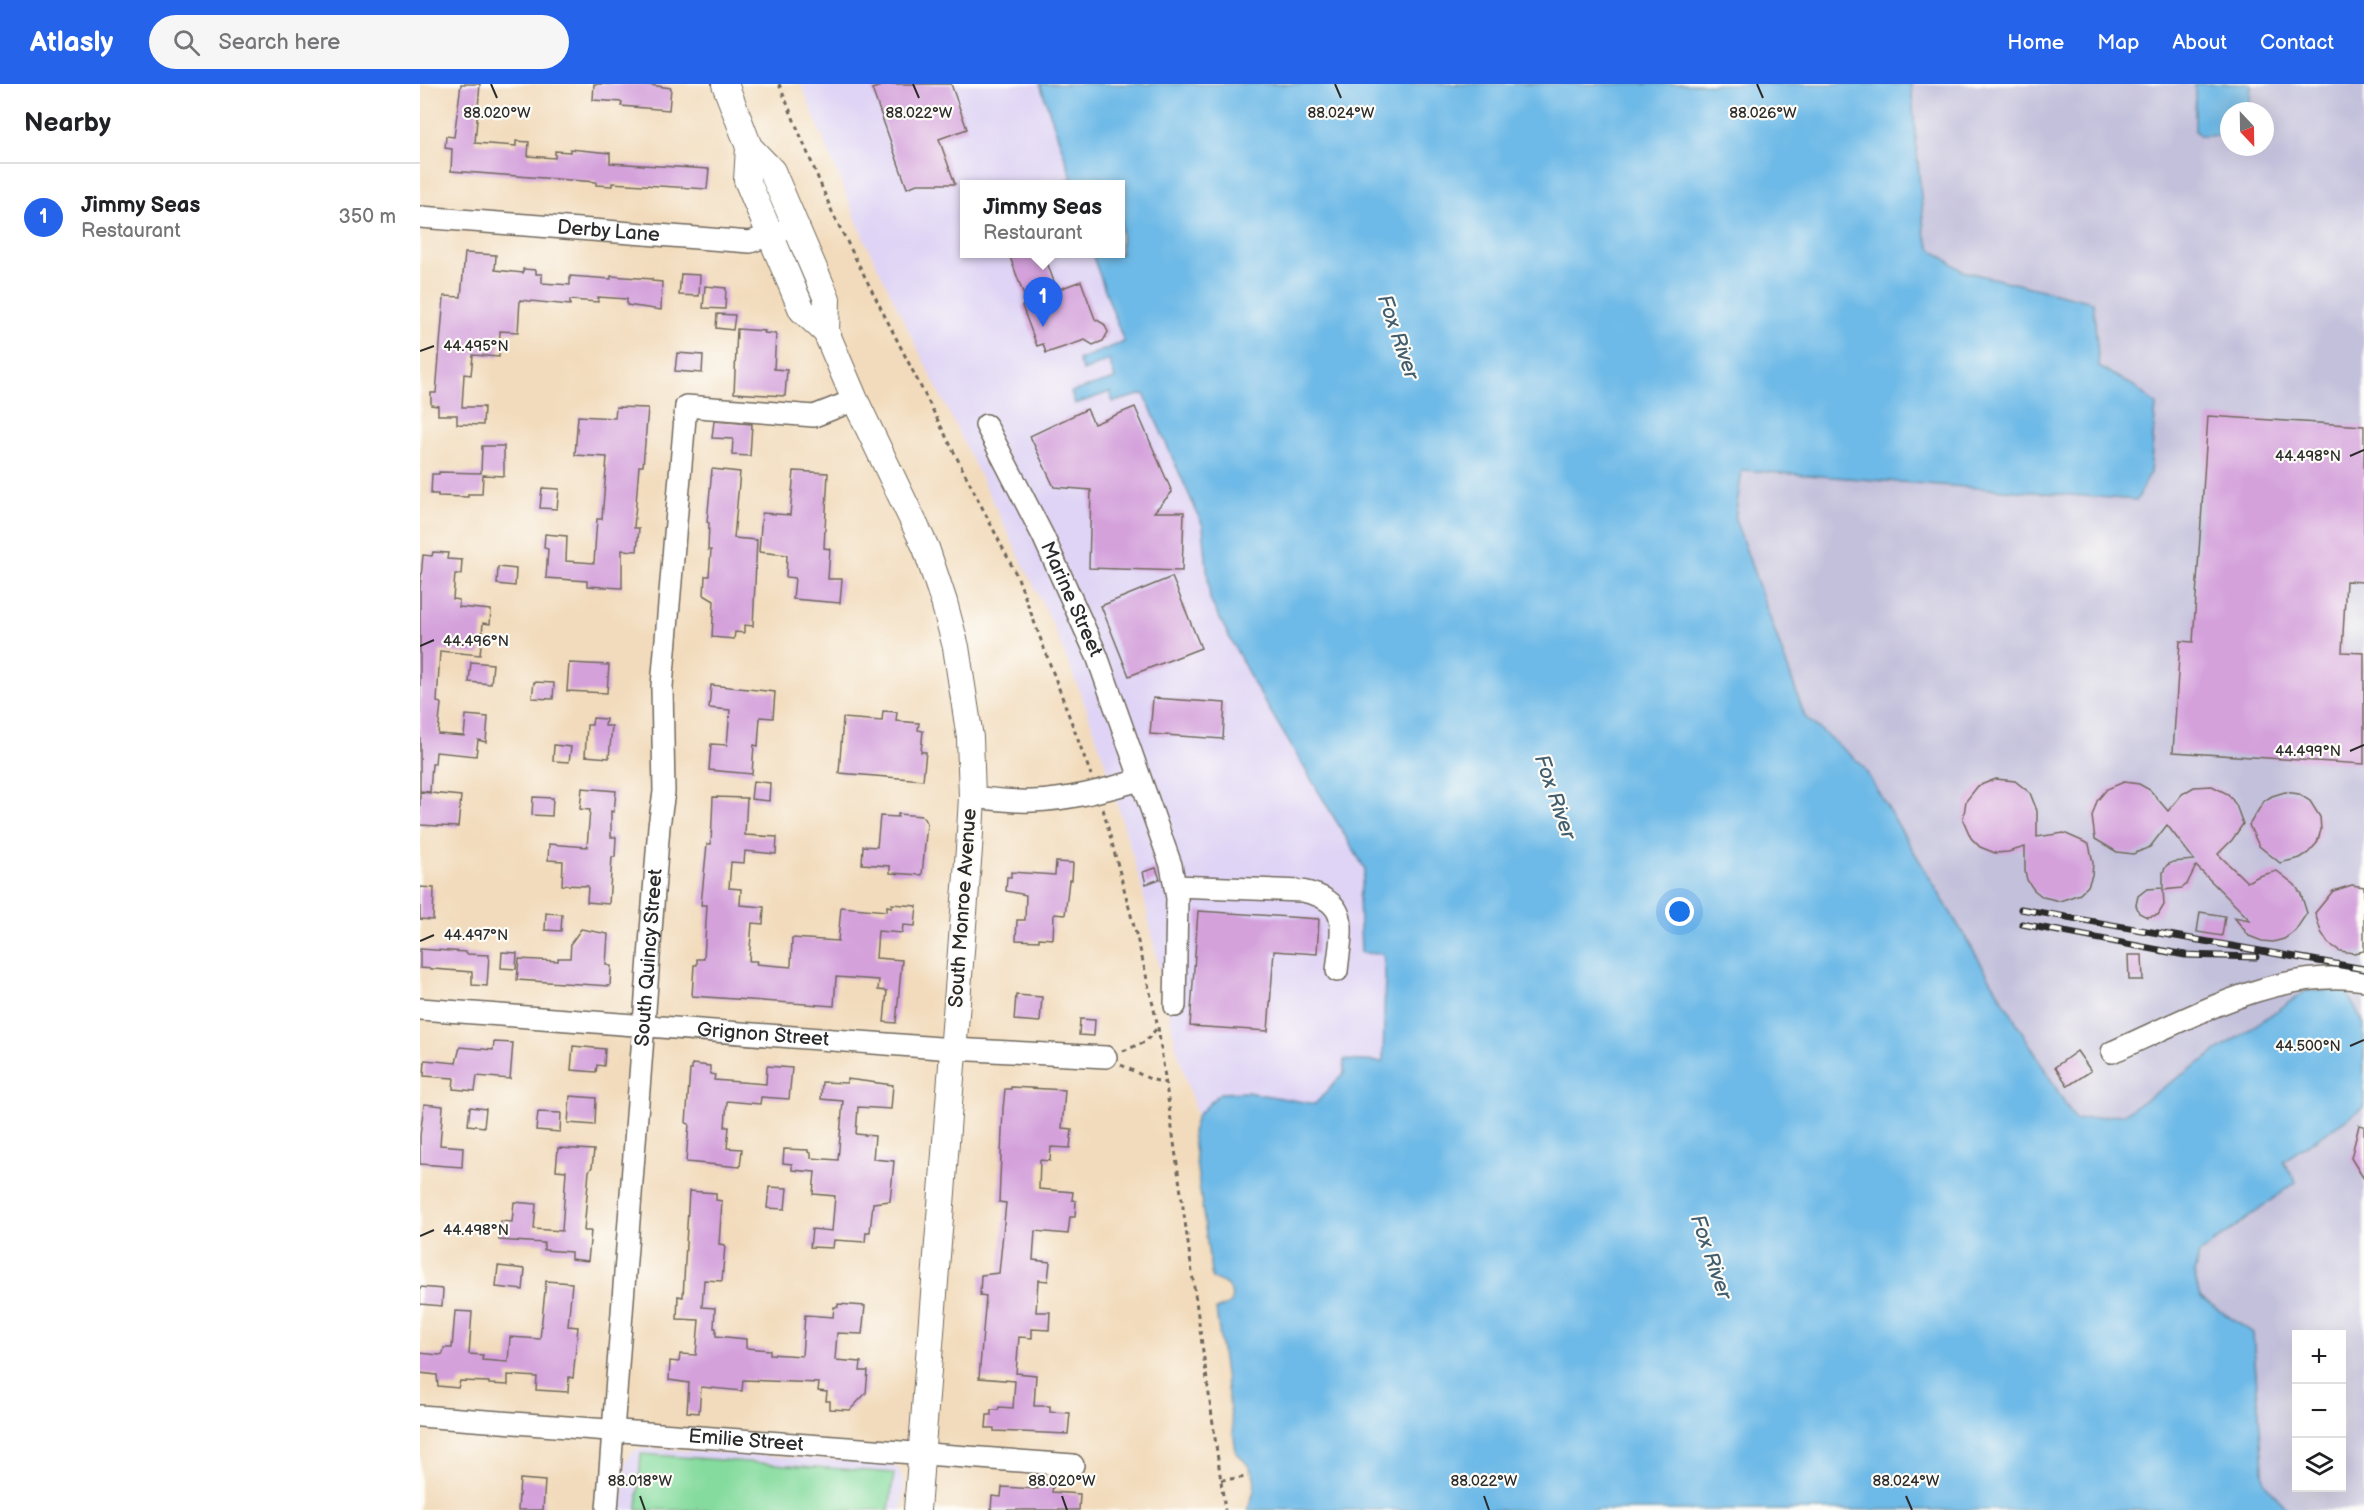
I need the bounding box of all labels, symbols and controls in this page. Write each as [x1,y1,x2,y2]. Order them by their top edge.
search box [149,15,569,69]
text: Atlasly [30,26,113,59]
icon: search [170,26,203,59]
text: Search here [218,29,340,56]
text: Home [2007,30,2064,55]
text: Map [2097,30,2139,55]
text: About [2172,30,2227,55]
text: Contact [2260,30,2334,55]
north arrow [2220,102,2274,156]
text: 88.020°W [463,104,531,123]
text: 88.022°W [885,104,953,123]
text: 88.024°W [1308,104,1375,123]
text: 88.026°W [1729,104,1797,123]
text: Nearby [24,108,111,139]
popup [960,180,1125,258]
text: Jimmy Seas [81,192,200,219]
text: Jimmy Seas [983,194,1102,221]
text: 1 [39,205,48,229]
text: 350 m [339,205,396,229]
street label: Derby Lane [556,215,661,247]
text: Restaurant [81,219,181,243]
text: Restaurant [983,221,1082,245]
pin: 1 [1024,278,1062,327]
water label: Fox River [1372,291,1425,384]
text: 44.495°N [443,337,509,356]
text: 44.498°N [2275,447,2341,466]
street label: Marine Street [1035,538,1108,660]
text: 44.496°N [443,632,509,651]
text: 44.499°N [2275,742,2341,761]
water label: Fox River [1529,751,1582,844]
street label: South Monroe Avenue [944,808,982,1008]
street label: South Quincy Street [630,868,668,1047]
your location [1665,897,1694,926]
text: 44.497°N [444,926,508,945]
street label: Grignon Street [696,1018,830,1052]
text: 44.500°N [2275,1037,2341,1056]
water label: Fox River [1685,1211,1738,1304]
text: 44.498°N [443,1221,509,1240]
map controls [2292,1330,2346,1492]
button: + [2292,1330,2346,1384]
button: − [2292,1384,2346,1438]
street label: Emilie Street [688,1424,805,1457]
button: layers [2292,1438,2346,1492]
text: 88.018°W [608,1472,673,1491]
text: 88.020°W [1028,1472,1096,1491]
text: 88.022°W [1450,1472,1518,1491]
text: 88.024°W [1873,1472,1940,1491]

